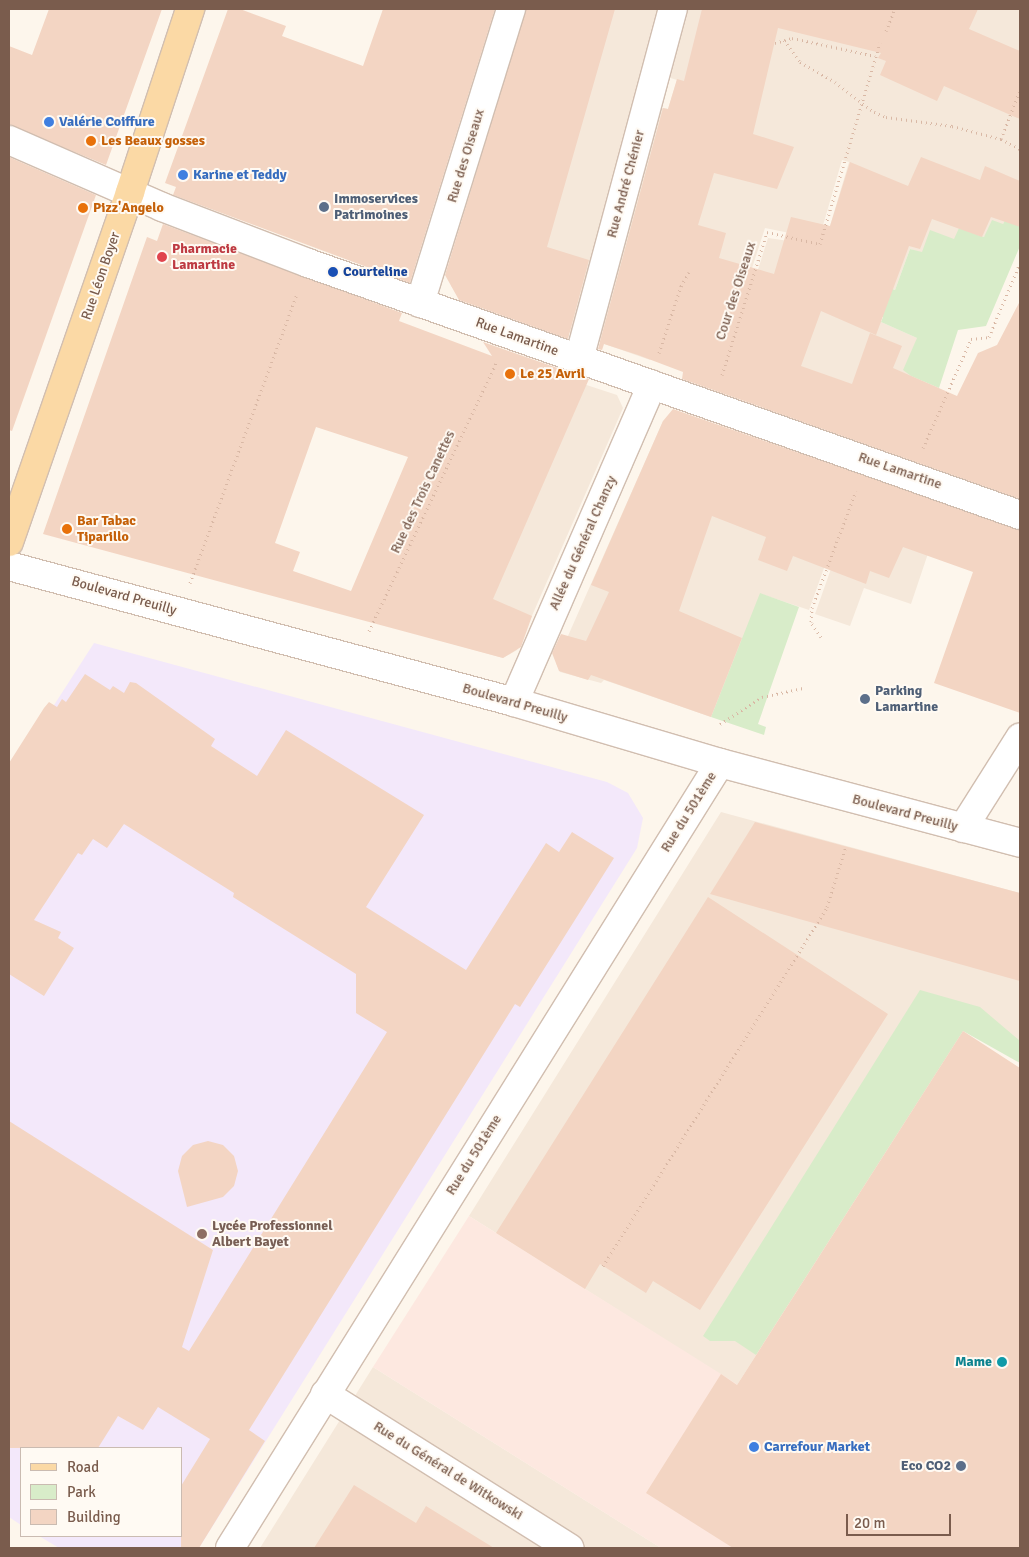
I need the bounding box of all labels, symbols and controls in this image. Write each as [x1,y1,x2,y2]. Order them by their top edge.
street label: Rue des Oiseaux [444,107,488,205]
place label: Valérie Coiffure [59,114,155,130]
marker: Valérie Coiffure [43,116,55,128]
street label: Rue André Chénier [604,128,648,240]
place label: Les Beaux gosses [101,133,205,149]
marker: Les Beaux gosses [85,135,97,147]
place label: Karine et Teddy [193,167,287,183]
marker: Karine et Teddy [177,169,189,181]
place label: Immoservices Patrimoines [334,191,418,223]
place label: Pizz'Angelo [93,200,164,216]
marker: Immoservices Patrimoines [318,201,330,213]
marker: Pizz'Angelo [77,202,89,214]
street label: Rue Léon Boyer [78,230,124,322]
street label: Cour des Oiseaux [712,240,760,342]
place label: Pharmacie Lamartine [172,241,237,274]
marker: Pharmacie Lamartine [156,251,168,263]
place label: Courteline [343,264,408,280]
marker: Courteline [327,266,339,278]
street label: Rue Lamartine [473,314,561,360]
place label: Le 25 Avril [520,366,585,382]
marker: Le 25 Avril [504,368,516,380]
street label: Rue des Trois Canettes [387,428,459,556]
street label: Rue Lamartine [856,449,944,493]
street label: Allée du Général Chanzy [546,473,620,613]
place label: Bar Tabac Tiparillo [77,513,136,546]
marker: Bar Tabac Tiparillo [61,523,73,535]
street label: Boulevard Preuilly [69,573,179,619]
street label: Boulevard Preuilly [460,680,570,726]
place label: Parking Lamartine [875,683,938,716]
marker: Parking Lamartine [859,693,871,705]
street label: Rue du 501ème [658,769,720,855]
street label: Boulevard Preuilly [850,791,960,835]
street label: Rue du 501ème [443,1112,505,1198]
place label: Lycée Professionnel Albert Bayet [212,1218,333,1250]
marker: Lycée Professionnel Albert Bayet [196,1228,208,1240]
place label: Mame [955,1354,992,1370]
marker: Mame [996,1356,1008,1368]
street label: Rue du Général de Witkowski [370,1418,526,1524]
place label: Carrefour Market [764,1439,870,1455]
marker: Carrefour Market [748,1441,760,1453]
legend [20,1447,182,1537]
text: Road [67,1458,99,1476]
place label: Eco CO2 [901,1458,951,1474]
marker: Eco CO2 [955,1460,967,1472]
text: Park [67,1483,96,1501]
scale bar [849,1504,954,1536]
text: Building [67,1508,121,1526]
text: 20 m [854,1514,885,1532]

